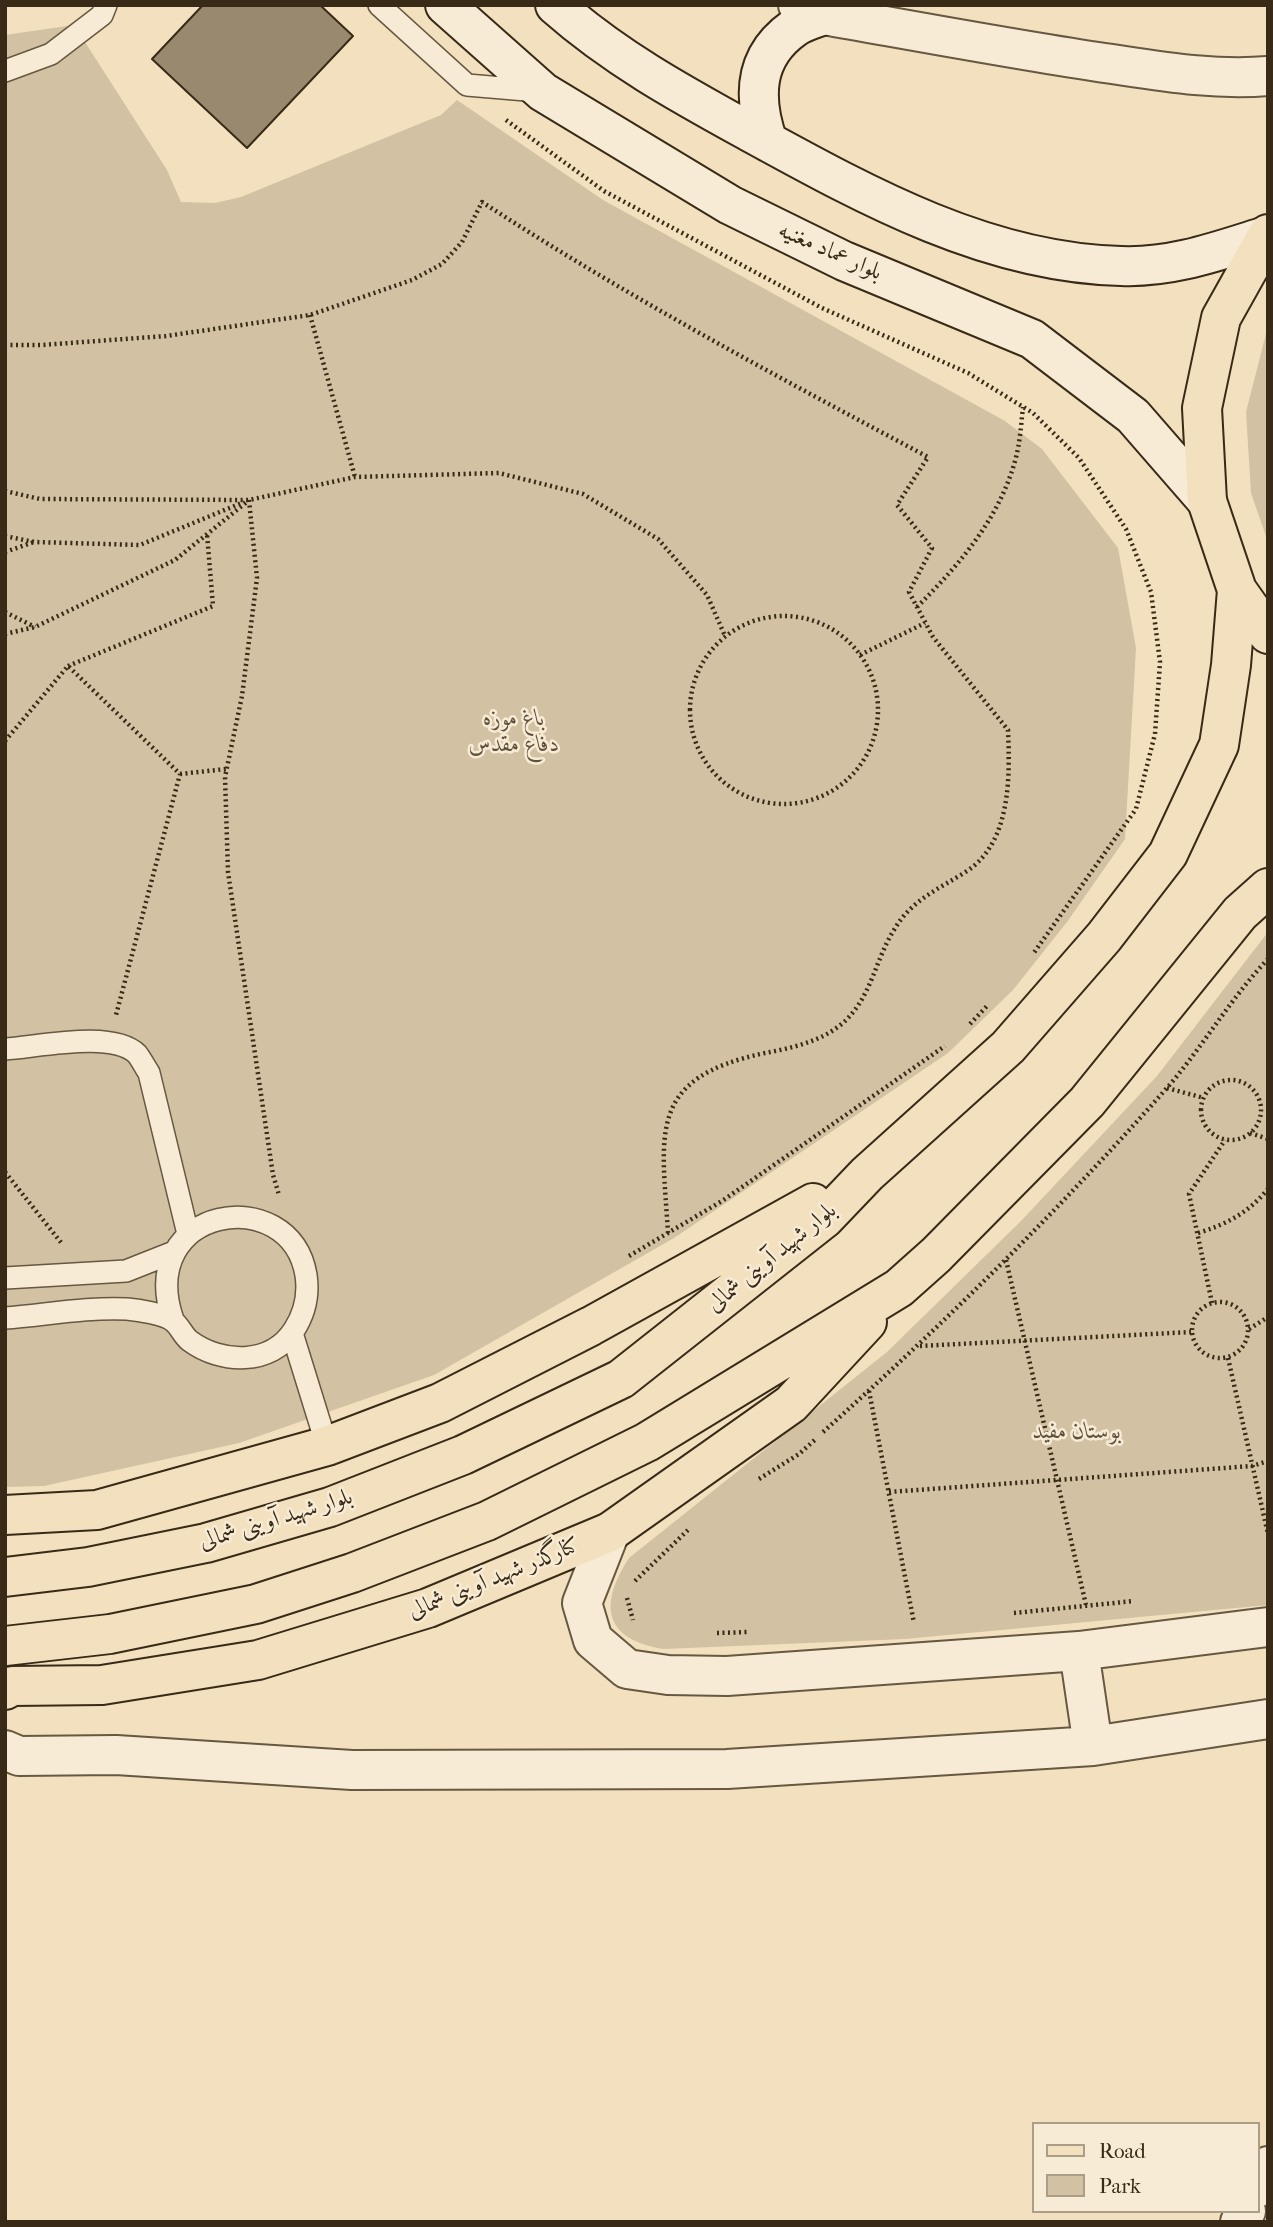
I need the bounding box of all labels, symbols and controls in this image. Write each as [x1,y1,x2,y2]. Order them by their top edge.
street label: بلوار عماد مغنیه [774,217,886,287]
park label: باغ موزه دفاع مقدس [468,705,560,759]
street label: بلوار شهید آوینی شمالی [702,1197,842,1319]
park label: بوستان مفید [1033,1418,1121,1446]
street label: بلوار شهید آوینی شمالی [196,1484,356,1556]
street label: کنارگذر شهید آوینی شمالی [405,1532,583,1626]
legend [1032,2122,1259,2213]
text: Road [1099,2139,1146,2163]
text: Park [1099,2174,1141,2198]

